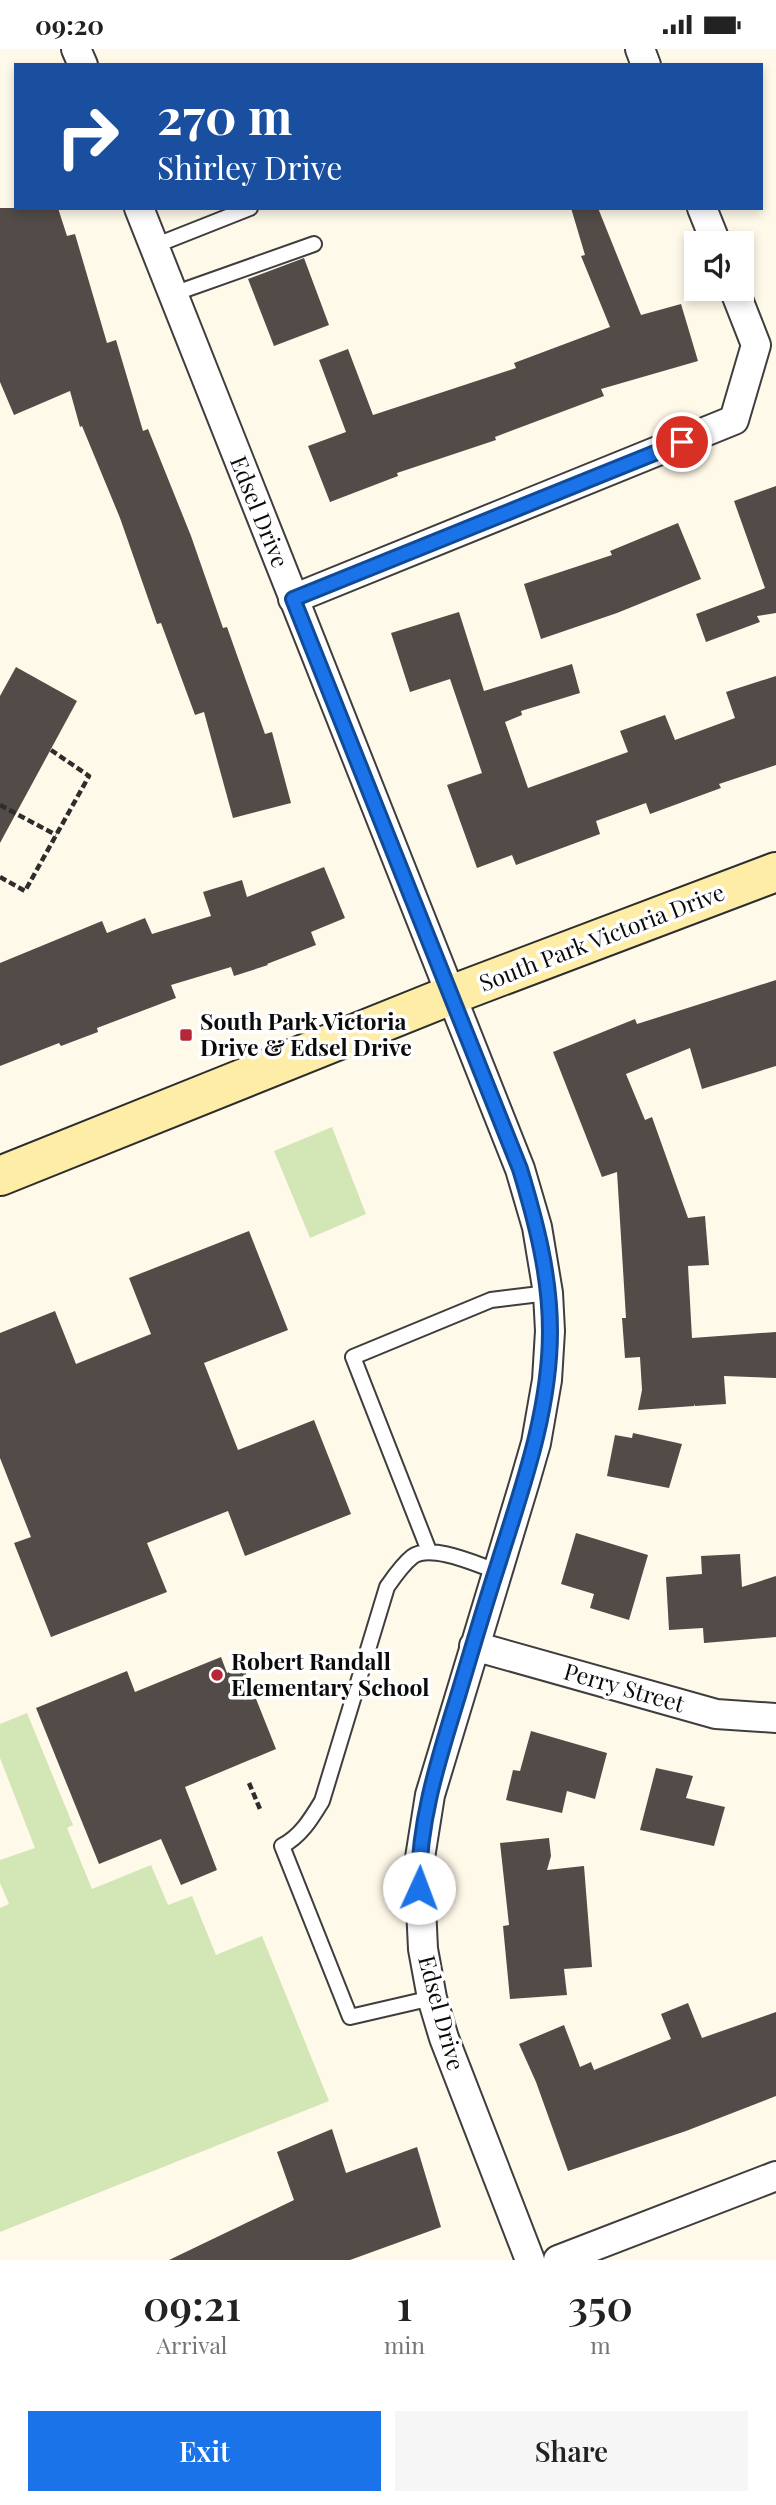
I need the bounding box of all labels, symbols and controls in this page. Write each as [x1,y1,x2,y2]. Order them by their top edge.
text: 09:20 [35,7,104,42]
text: 270 m [157,82,292,147]
icon: right [42,91,133,182]
text: Shirley Drive [157,145,342,188]
map controls [684,231,754,301]
button: sound [684,231,754,301]
pin [652,412,712,472]
icon: arrive [663,423,701,461]
street label: Edsel Drive [224,451,297,572]
street label: South Park Victoria Drive [474,875,729,998]
place label: South Park Victoria Drive & Edsel Drive [200,1005,412,1062]
marker: South Park Victoria Drive & Edsel Drive [178,1027,194,1043]
place label: Robert Randall Elementary School [231,1645,429,1702]
street label: Perry Street [561,1655,689,1719]
marker: Robert Randall Elementary School [209,1667,225,1683]
position arrow [382,1851,456,1925]
street label: Edsel Drive [412,1952,473,2074]
text: 09:21 [143,2276,241,2332]
text: 1 [397,2276,412,2332]
text: 350 [568,2276,633,2332]
text: Arrival [157,2329,227,2360]
text: min [384,2329,425,2360]
text: m [590,2329,611,2360]
button: Exit [28,2411,381,2491]
button: Share [395,2411,748,2491]

